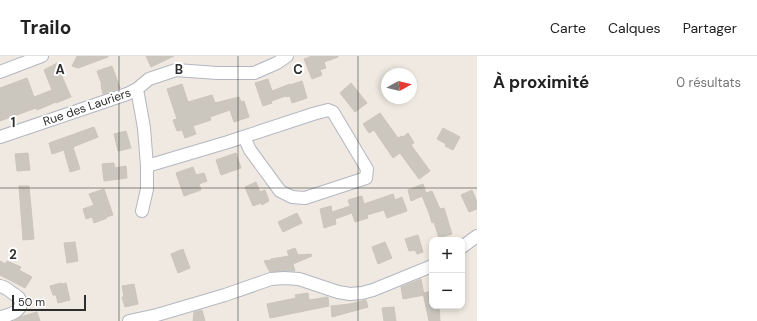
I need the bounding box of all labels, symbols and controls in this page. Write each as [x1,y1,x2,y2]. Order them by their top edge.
text: Trailo [20,15,71,40]
text: Carte [550,19,586,37]
text: Calques [608,19,661,37]
text: Partager [683,19,737,37]
text: A [55,61,65,78]
text: B [175,61,183,78]
text: C [293,61,303,78]
north arrow [381,68,417,104]
text: À proximité [493,71,589,93]
text: 0 résultats [676,74,741,91]
street label: Rue des Lauriers [41,84,133,130]
text: 1 [11,114,15,131]
map controls [429,237,465,309]
button: + [429,237,465,273]
text: 2 [9,246,17,263]
button: − [429,273,465,309]
scale bar [12,293,86,312]
text: 50 m [18,295,45,309]

